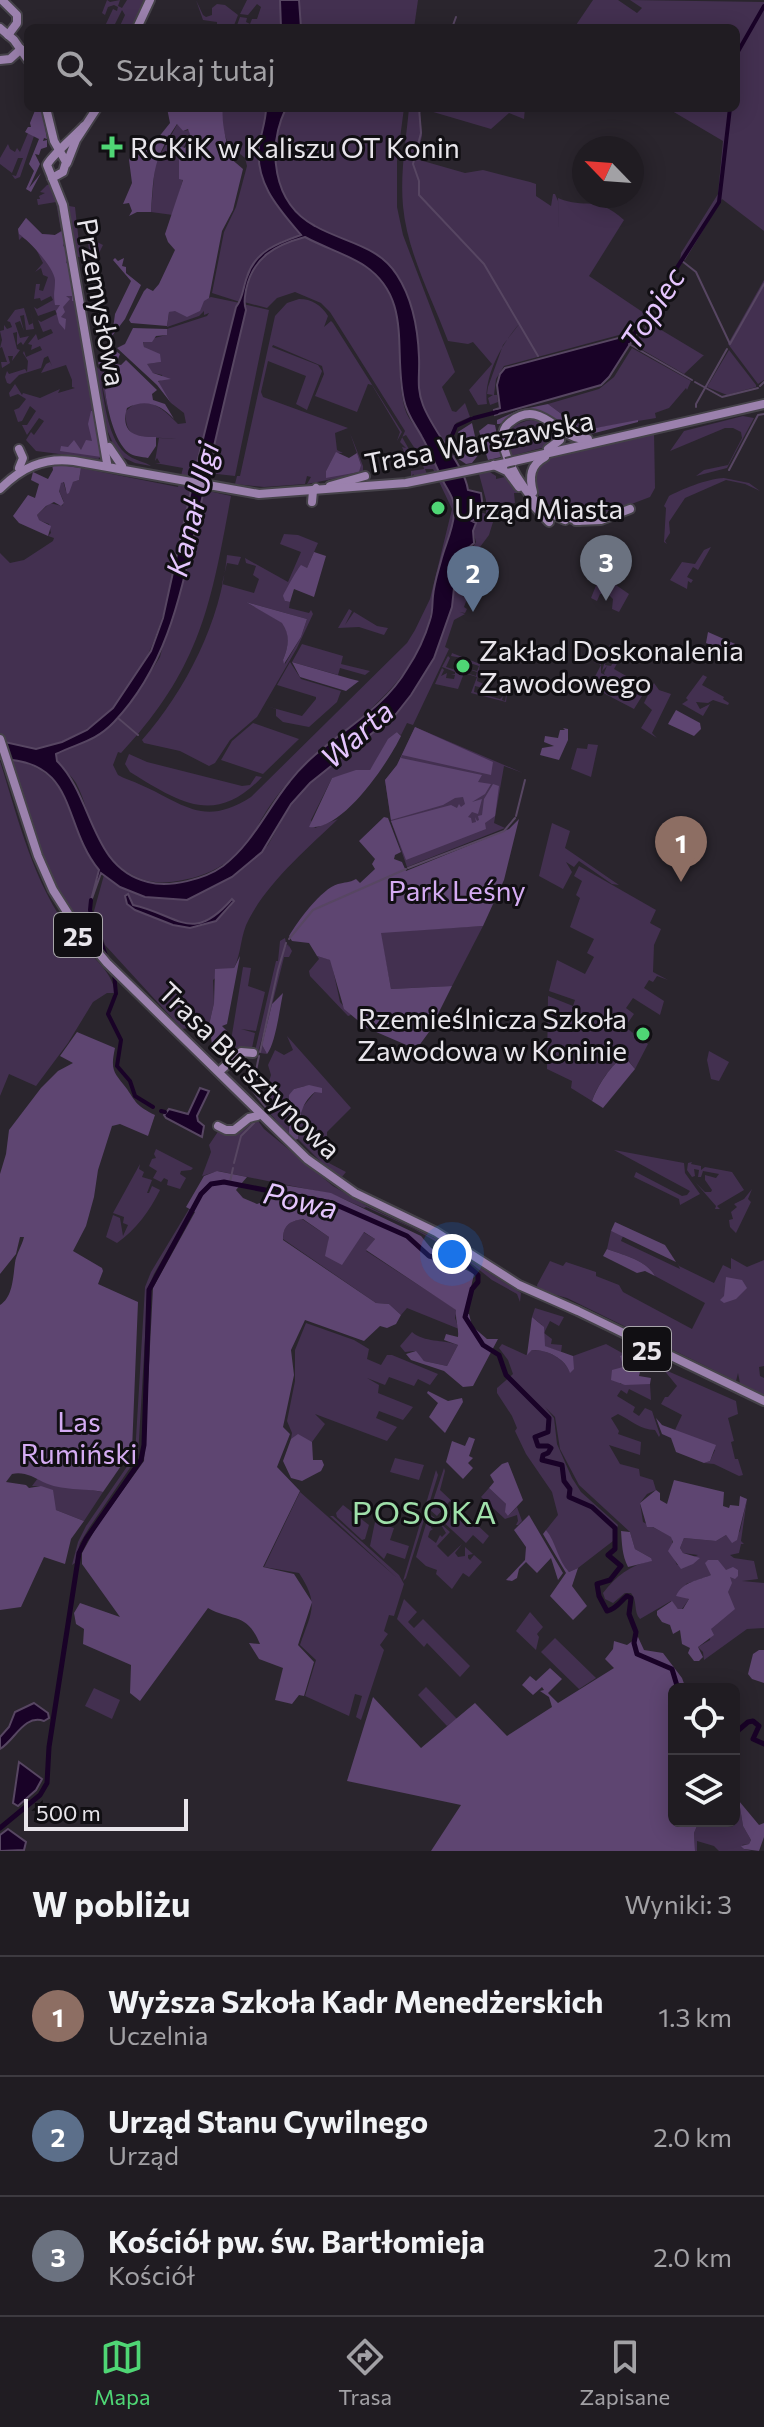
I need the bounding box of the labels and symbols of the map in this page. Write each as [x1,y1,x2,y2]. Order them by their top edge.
place label: RCKiK w Kaliszu OT Konin [130,130,460,164]
marker: RCKiK w Kaliszu OT Konin [101,136,123,158]
north arrow [572,136,644,208]
street label: Przemysłowa [70,215,134,389]
water label: Topiec [611,260,691,356]
street label: Trasa Warszawska [362,402,596,480]
water label: Kanał Ulgi [156,437,226,580]
place label: Urząd Miasta [454,491,623,525]
marker: Urząd Miasta [429,499,447,517]
pin: 3 [580,535,632,601]
pin: 2 [447,546,499,612]
place label: Zakład Doskonalenia Zawodowego [479,633,744,699]
marker: Zakład Doskonalenia Zawodowego [454,657,472,675]
water label: Warta [312,691,400,775]
pin: 1 [655,816,707,882]
park label: Park Leśny [388,873,526,907]
road number: 25 [54,913,102,957]
street label: Trasa Bursztynowa [152,974,348,1166]
place label: Rzemieślnicza Szkoła Zawodowa w Koninie [357,1001,627,1067]
marker: Rzemieślnicza Szkoła Zawodowa w Koninie [634,1025,652,1043]
water label: Powa [260,1173,342,1225]
your location [432,1234,472,1274]
road number: 25 [623,1327,671,1371]
park label: Las Rumiński [20,1404,138,1470]
district label: POSOKA [352,1491,498,1531]
scale bar [24,1795,188,1831]

